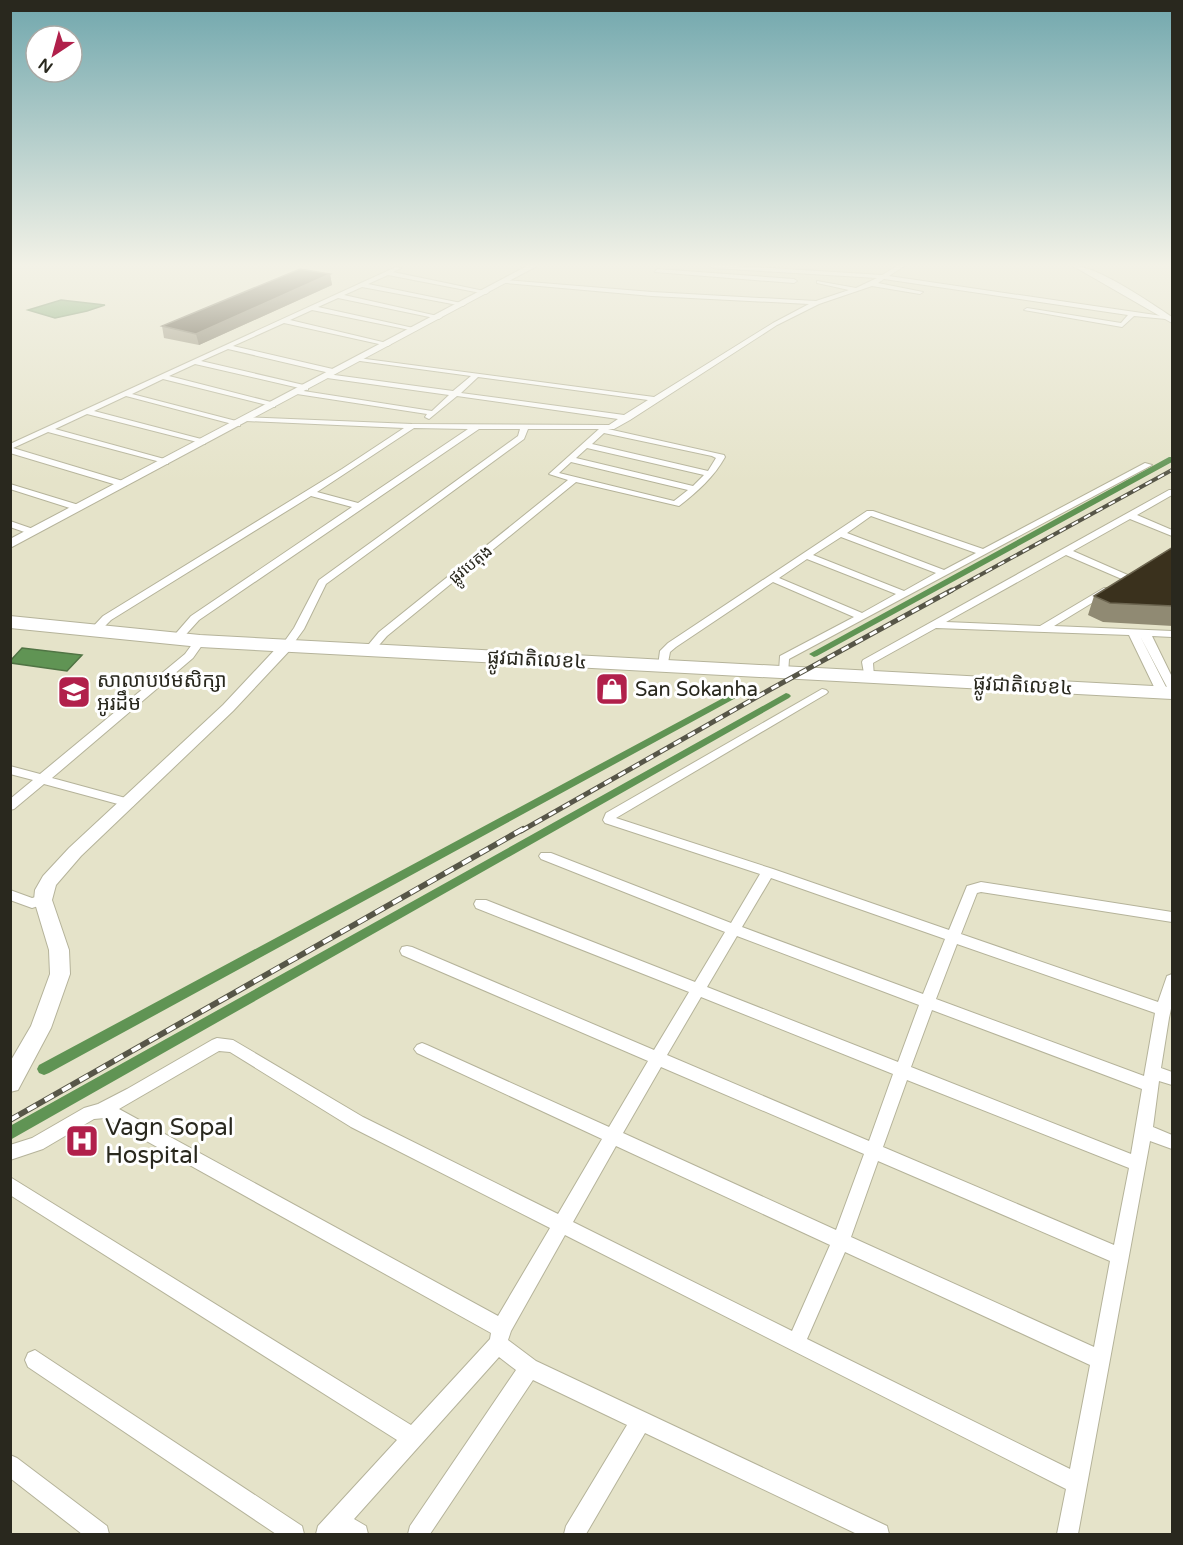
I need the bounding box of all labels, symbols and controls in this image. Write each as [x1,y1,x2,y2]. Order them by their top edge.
north arrow [24,24,84,84]
text: N [35,53,57,77]
street label: ផ្លូវបេតុង [445,541,499,591]
street label: ផ្លូវជាតិលេខ៤ [486,645,588,681]
place label: សាលាបឋមសិក្សា អូរដឹម [97,669,227,717]
shop icon: San Sokanha [594,671,630,707]
street label: ផ្លូវជាតិលេខ៤ [972,671,1074,707]
school or university icon: សាលាបឋមសិក្សា អូរដឹម [56,674,92,710]
place label: San Sokanha [635,678,758,702]
place label: Vagn Sopal Hospital [105,1113,234,1170]
hospital icon: Vagn Sopal Hospital [64,1123,100,1159]

